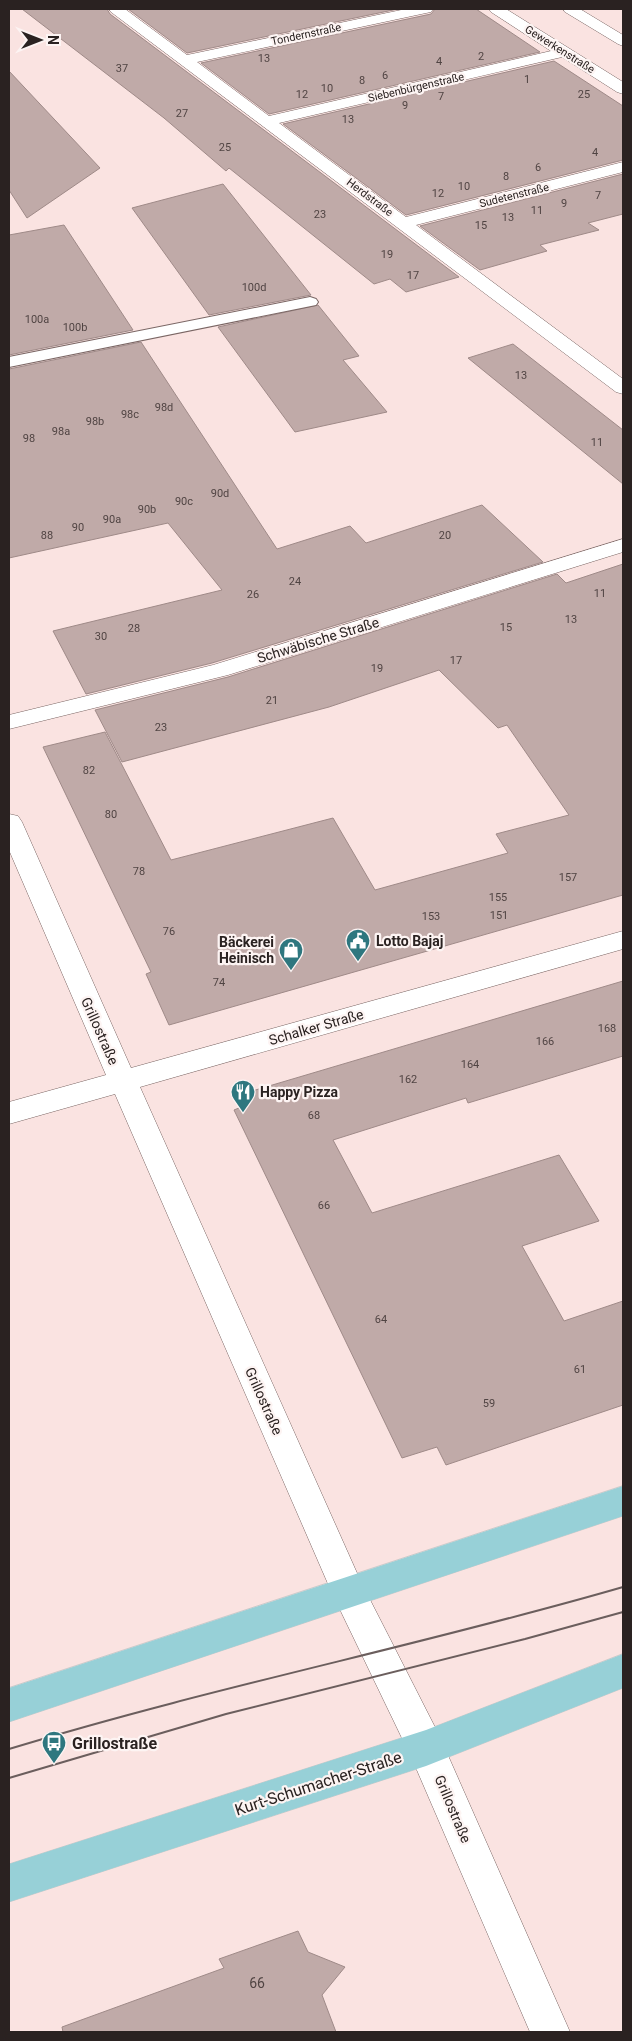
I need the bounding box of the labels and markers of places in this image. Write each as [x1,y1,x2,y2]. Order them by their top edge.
public building icon: Lotto Bajaj [345,928,371,962]
place label: Lotto Bajaj [376,933,443,949]
place label: Bäckerei Heinisch [219,934,274,966]
shop icon: Bäckerei Heinisch [278,937,304,971]
restaurant icon: Happy Pizza [230,1079,256,1113]
place label: Happy Pizza [260,1084,339,1100]
bus stop icon: Grillostraße [41,1730,67,1764]
place label: Grillostraße [72,1734,157,1753]

